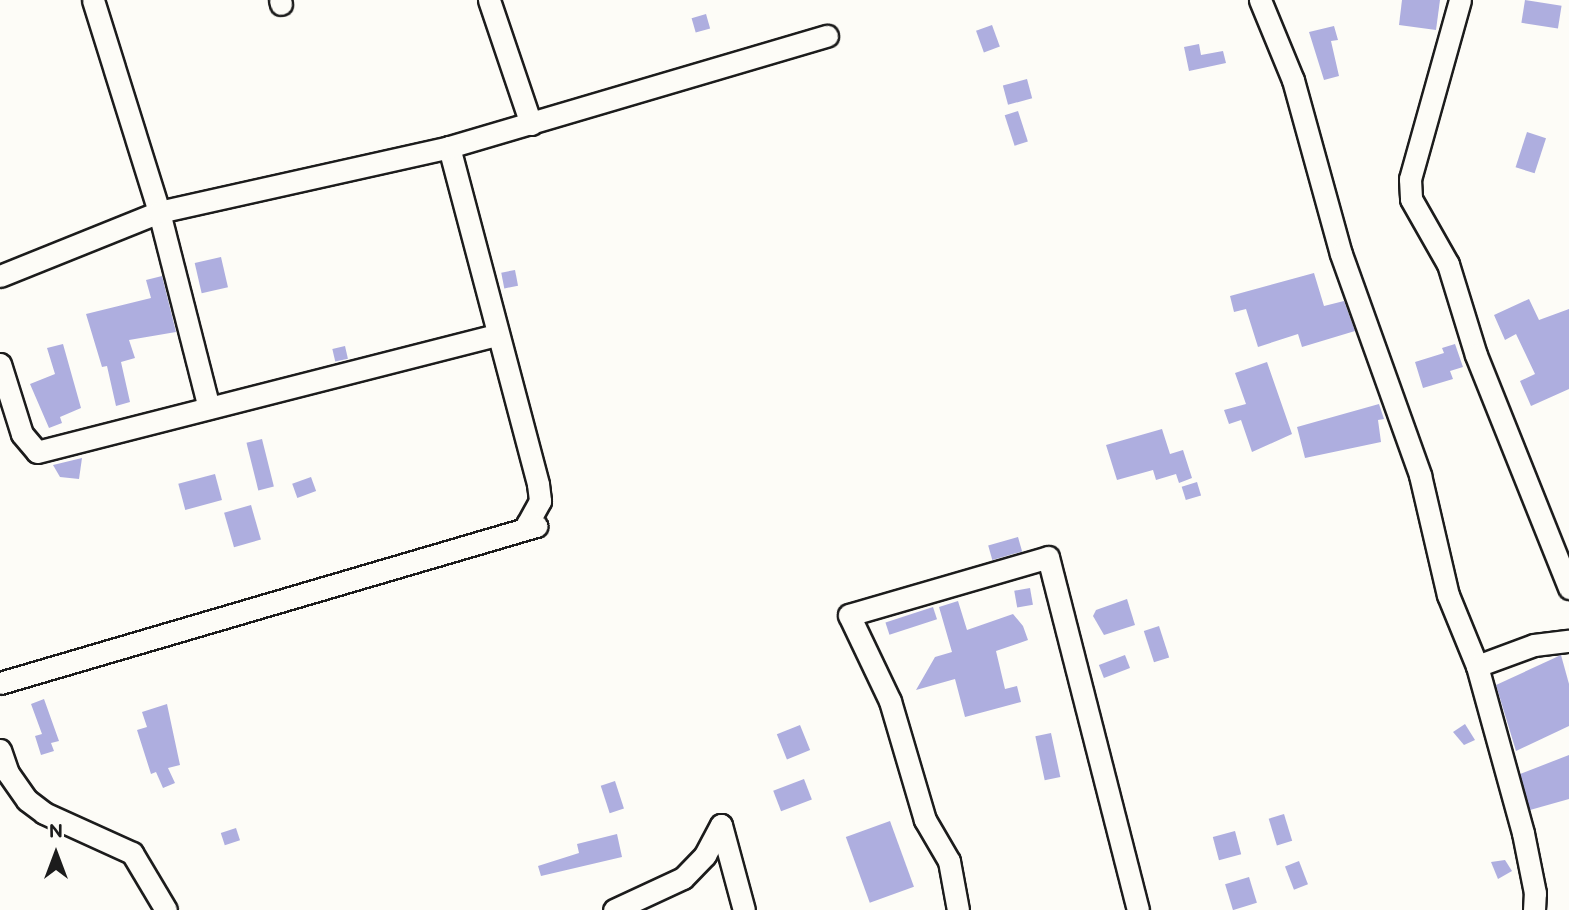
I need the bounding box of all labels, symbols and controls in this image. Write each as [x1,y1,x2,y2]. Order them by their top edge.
north arrow [21,819,91,889]
text: N [49,821,63,844]

